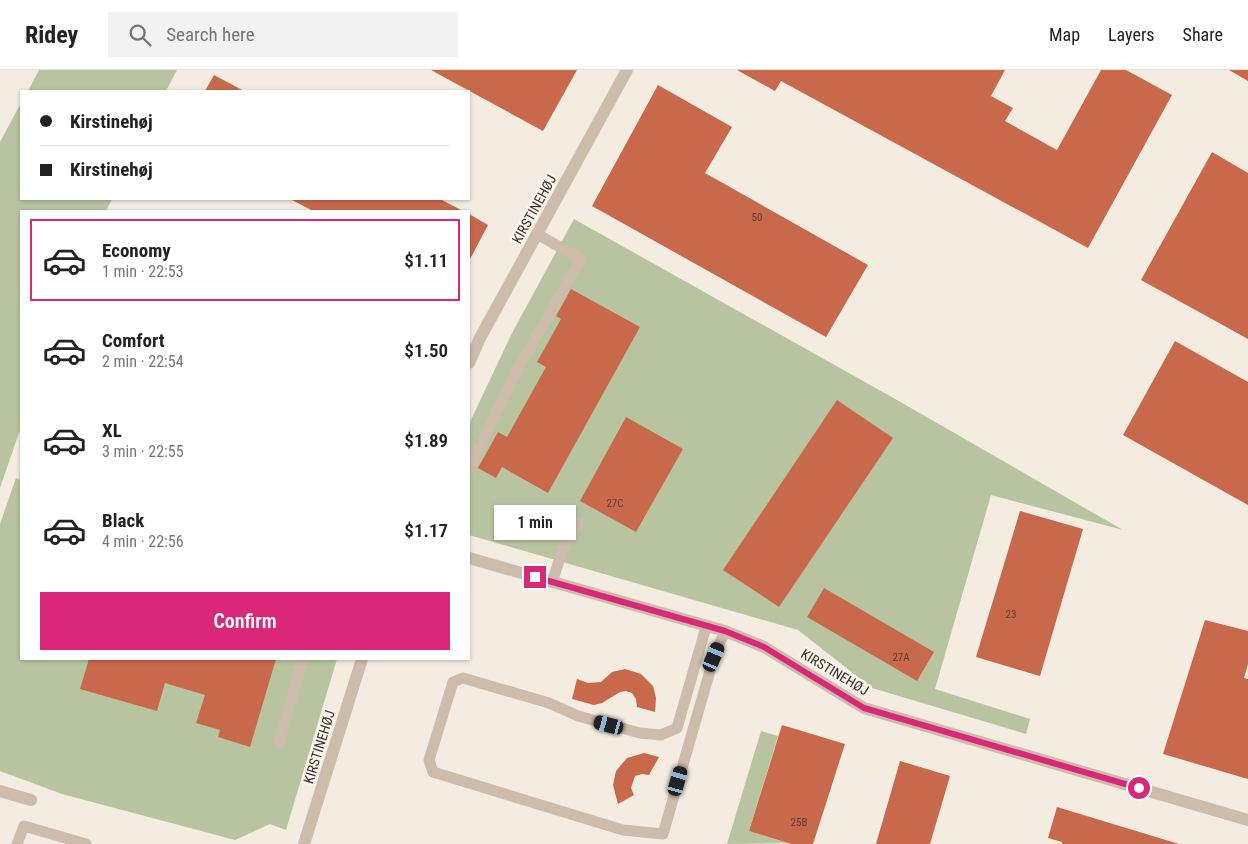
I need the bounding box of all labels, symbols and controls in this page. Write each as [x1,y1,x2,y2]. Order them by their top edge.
search box [108,12,458,57]
text: Ridey [25,21,78,49]
icon: search [126,21,154,49]
text: Search here [166,23,255,46]
text: Map [1049,24,1080,45]
text: Layers [1108,24,1155,45]
text: Share [1183,24,1223,45]
text: Kirstinehøj [70,110,153,133]
text: Kirstinehøj [70,158,153,181]
street label: KIRSTINEHØJ [509,172,559,246]
house number: 50 [752,211,762,224]
icon: car [42,238,87,283]
text: Economy [102,239,171,262]
text: $1.11 [404,249,448,272]
text: 1 min · 22:53 [102,262,184,281]
icon: car [42,328,87,373]
text: Comfort [102,329,165,352]
text: $1.50 [404,339,448,362]
text: 2 min · 22:54 [102,352,184,371]
icon: car [42,418,87,463]
text: XL [102,419,122,442]
text: $1.89 [404,429,448,452]
text: 3 min · 22:55 [102,442,184,461]
house number: 27C [606,497,624,510]
callout: 1 min [494,504,576,540]
icon: car [42,508,87,553]
text: Black [102,509,144,532]
text: 1 min [517,513,553,532]
text: $1.17 [404,519,448,542]
text: 4 min · 22:56 [102,532,184,551]
route end [524,566,546,588]
button: Confirm [40,592,450,650]
house number: 23 [1006,608,1016,621]
car [701,640,726,674]
street label: KIRSTINEHØJ [798,646,872,698]
house number: 27A [892,651,910,664]
street label: KIRSTINEHØJ [300,708,338,786]
car [592,714,625,736]
car [666,765,689,797]
route start [1128,777,1150,799]
house number: 25B [791,816,807,829]

